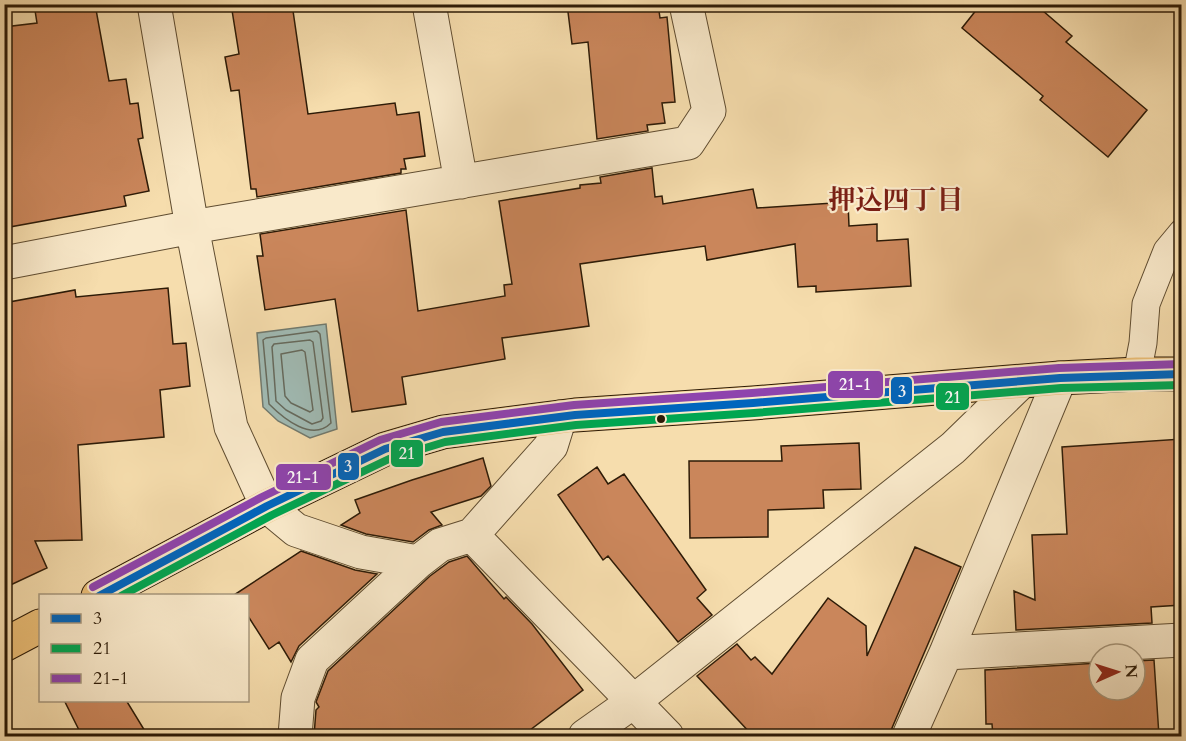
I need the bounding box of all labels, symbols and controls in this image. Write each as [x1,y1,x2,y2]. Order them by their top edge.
district label: 押込四丁目 [829,182,964,219]
line badge: 21-1 [827,370,884,399]
text: 21-1 [839,374,871,396]
line badge: 3 [890,376,913,405]
text: 3 [898,381,906,403]
line badge: 21 [935,382,970,411]
text: 21 [945,387,961,409]
unlabelled marker [655,413,667,425]
line badge: 21 [390,439,424,468]
text: 21 [399,443,415,465]
line badge: 3 [337,452,360,481]
text: 3 [344,456,352,478]
line badge: 21-1 [275,463,332,491]
text: 21-1 [287,467,319,489]
legend [39,594,249,702]
text: 3 [93,606,102,631]
text: 21 [93,636,111,661]
north arrow [1087,642,1147,702]
text: N [1120,664,1142,679]
text: 21-1 [93,666,129,691]

